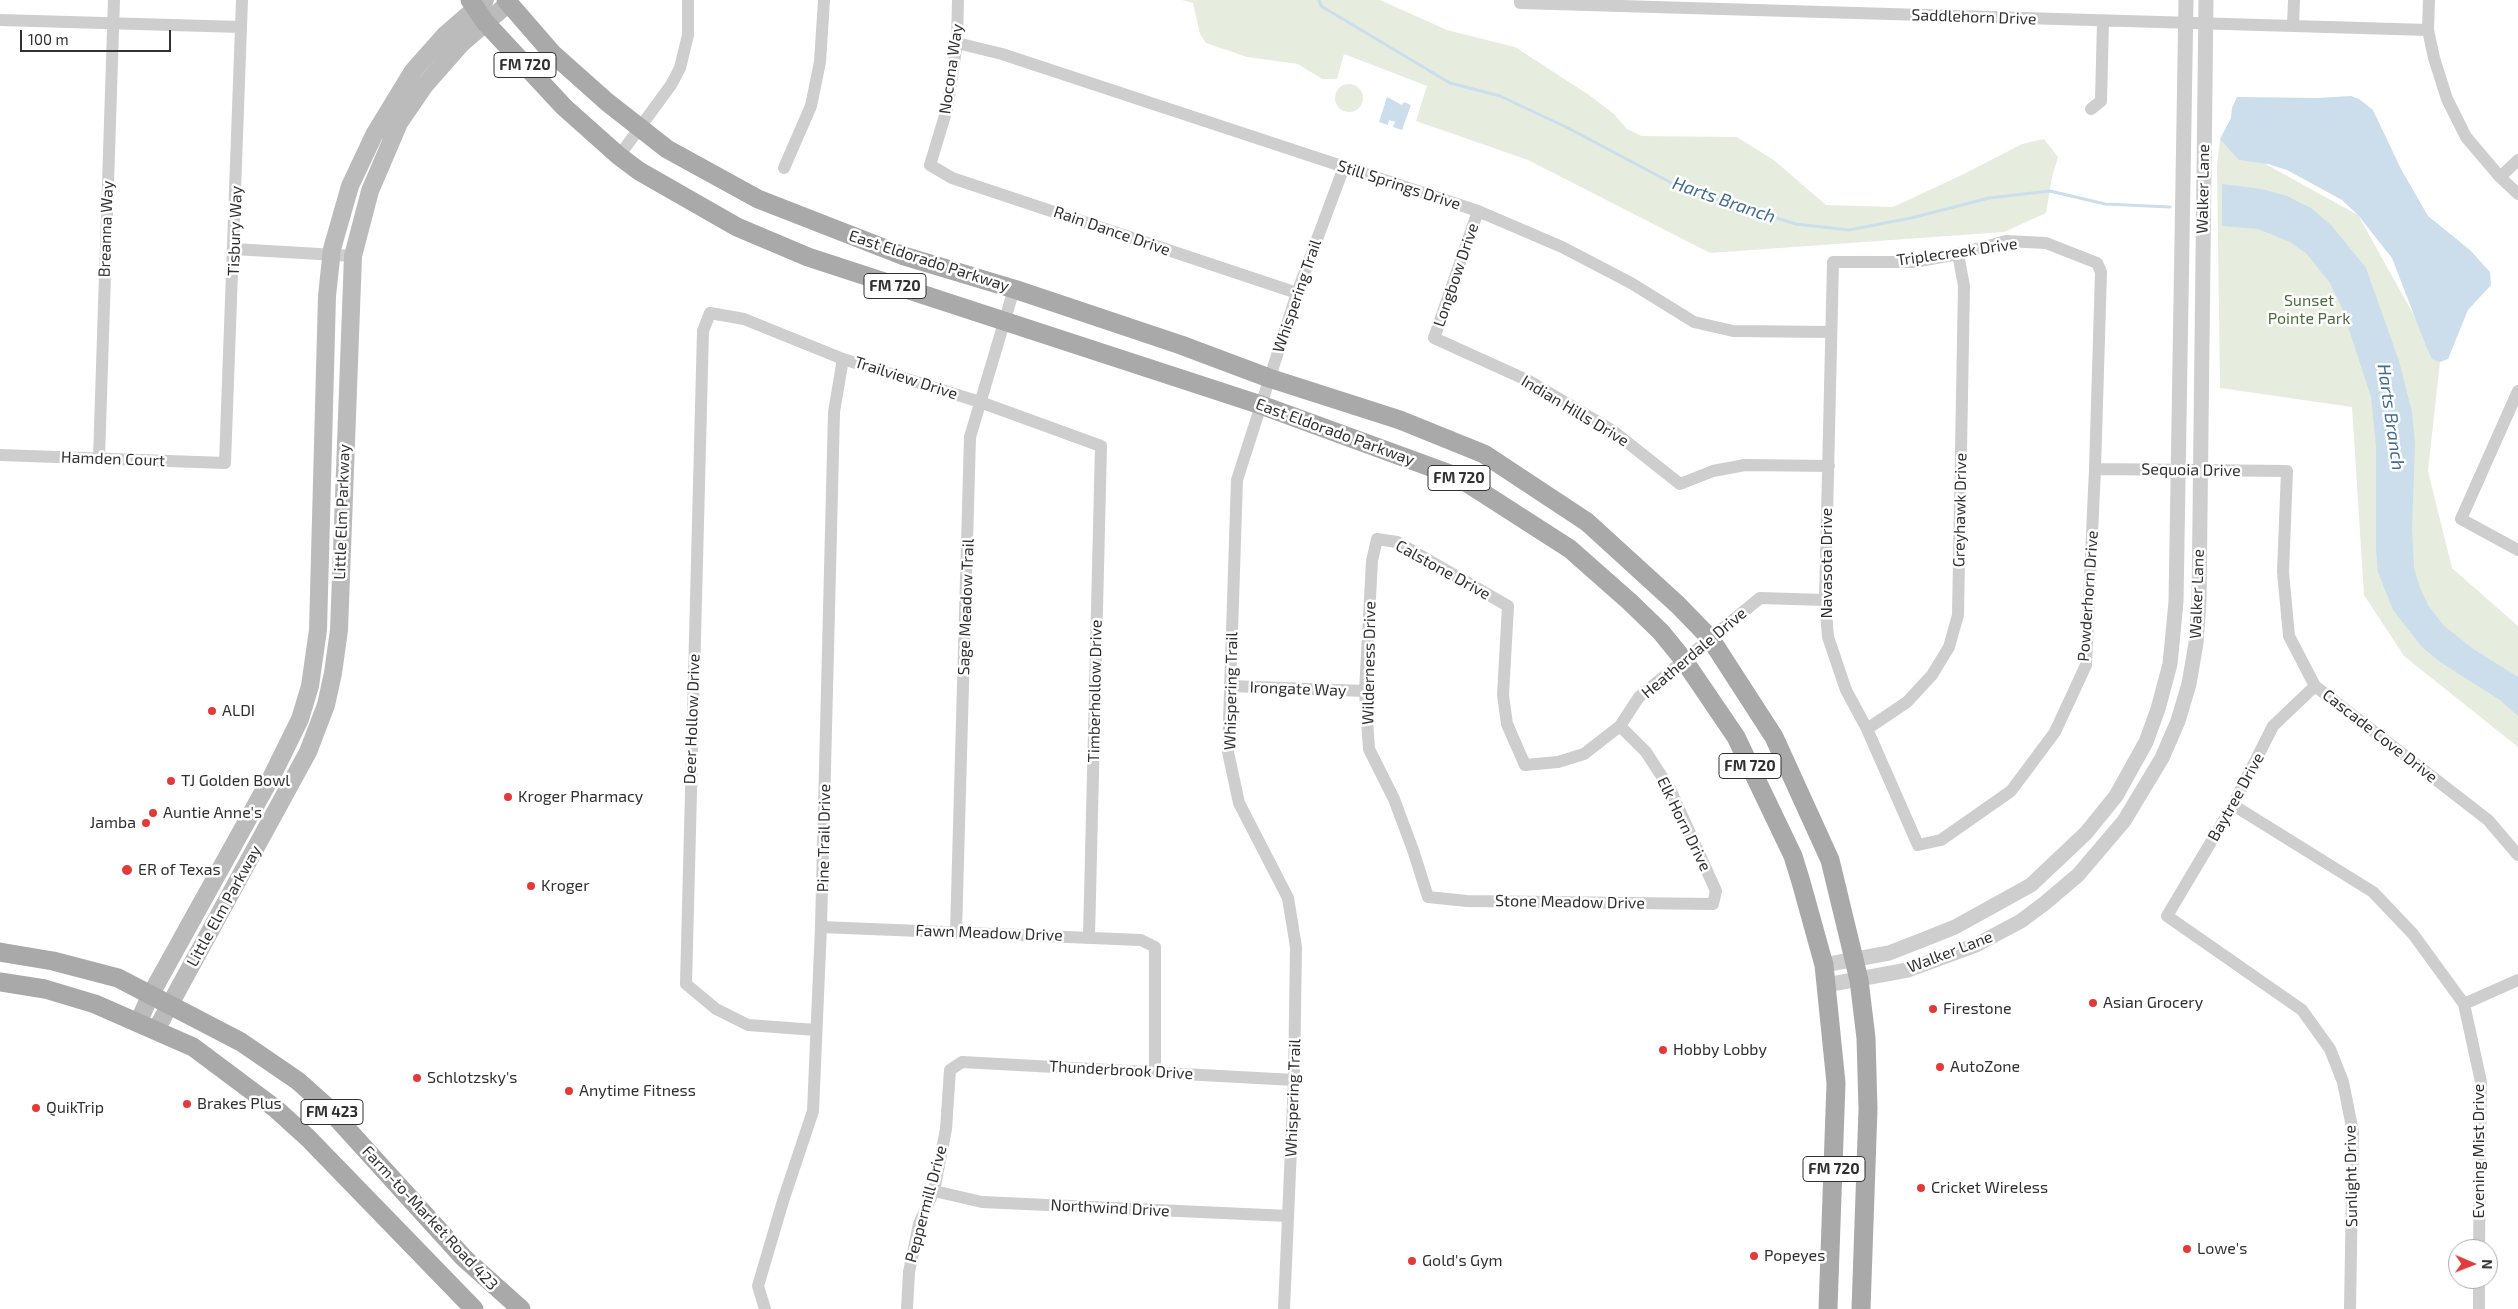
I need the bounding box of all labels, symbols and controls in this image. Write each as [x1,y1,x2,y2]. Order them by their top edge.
street label: Saddlehorn Drive [1911,5,2037,29]
scale bar [22,20,174,52]
street label: Nocona Way [935,23,967,115]
text: 100 m [28,30,69,48]
road number: FM 720 [494,52,556,78]
street label: Walker Lane [2193,144,2213,234]
street label: Still Springs Drive [1335,156,1463,214]
water label: Harts Branch [1670,172,1778,228]
street label: Breanna Way [95,180,117,278]
street label: Tisbury Way [224,186,246,276]
street label: Rain Dance Drive [1051,202,1173,260]
street label: Longbow Drive [1429,221,1483,329]
street label: East Eldorado Parkway [846,226,1012,296]
street label: Triplecreek Drive [1895,234,2019,270]
street label: Whispering Trail [1269,237,1325,355]
road number: FM 720 [864,274,926,298]
park label: Sunset Pointe Park [2268,291,2350,329]
street label: Trailview Drive [852,352,960,404]
water label: Harts Branch [2373,362,2409,472]
street label: Indian Hills Drive [1518,371,1632,451]
street label: East Eldorado Parkway [1253,394,1417,470]
street label: Little Elm Parkway [330,444,354,580]
street label: Hamden Court [61,448,165,470]
street label: Greyhawk Drive [1949,453,1971,567]
street label: Sequoia Drive [2141,460,2241,480]
road number: FM 720 [1428,466,1490,490]
street label: Navasota Drive [1817,508,1837,618]
street label: Powderhorn Drive [2074,530,2102,662]
street label: Calstone Drive [1392,536,1494,604]
street label: Sage Meadow Trail [954,538,978,676]
street label: Walker Lane [2186,549,2208,639]
street label: Wilderness Drive [1358,601,1380,725]
street label: Heatherdale Drive [1638,603,1750,703]
street label: Timberhollow Drive [1084,619,1106,763]
street label: Whispering Trail [1220,632,1242,750]
street label: Deer Hollow Drive [680,653,704,785]
street label: Irongate Way [1249,678,1347,700]
street label: Cascade Cove Drive [2319,685,2441,787]
place label: ALDI [222,701,255,721]
marker: ALDI [206,705,218,717]
street label: Baytree Drive [2204,749,2268,845]
road number: FM 720 [1719,754,1781,778]
place label: TJ Golden Bowl [181,771,290,791]
street label: Elk Horn Drive [1653,774,1715,874]
marker: TJ Golden Bowl [165,775,177,787]
street label: Pine Trail Drive [813,784,835,892]
place label: Kroger Pharmacy [518,787,643,807]
marker: Kroger Pharmacy [502,791,514,803]
place label: Auntie Anne's [163,803,262,823]
marker: Auntie Anne's [147,807,159,819]
place label: Jamba [90,813,136,833]
marker: Jamba [140,817,152,829]
street label: Little Elm Parkway [183,842,265,970]
place label: ER of Texas [138,860,221,880]
marker: ER of Texas [120,863,134,877]
place label: Kroger [541,876,590,896]
marker: Kroger [525,880,537,892]
street label: Stone Meadow Drive [1495,891,1645,913]
street label: Fawn Meadow Drive [915,921,1063,945]
street label: Walker Lane [1905,927,1995,977]
place label: Asian Grocery [2103,993,2203,1013]
marker: Asian Grocery [2087,997,2099,1009]
place label: Firestone [1943,999,2012,1019]
marker: Firestone [1927,1003,1939,1015]
street label: Whispering Trail [1281,1039,1305,1157]
place label: Hobby Lobby [1673,1040,1767,1060]
marker: Hobby Lobby [1657,1044,1669,1056]
street label: Thunderbrook Drive [1048,1057,1194,1083]
place label: AutoZone [1950,1057,2020,1077]
marker: AutoZone [1934,1061,1946,1073]
place label: Schlotzsky's [427,1068,517,1088]
marker: Schlotzsky's [411,1072,423,1084]
place label: Anytime Fitness [579,1081,696,1101]
street label: Evening Mist Drive [2469,1084,2489,1218]
marker: Anytime Fitness [563,1085,575,1097]
place label: Brakes Plus [197,1094,282,1114]
place label: QuikTrip [46,1098,104,1118]
marker: Brakes Plus [181,1098,193,1110]
road number: FM 423 [301,1100,363,1124]
marker: QuikTrip [30,1102,42,1114]
street label: Sunlight Drive [2341,1125,2361,1227]
street label: Farm-to-Market Road 423 [358,1142,502,1294]
street label: Peppermill Drive [901,1143,951,1265]
road number: FM 720 [1803,1156,1865,1182]
place label: Cricket Wireless [1931,1178,2048,1198]
marker: Cricket Wireless [1915,1182,1927,1194]
street label: Northwind Drive [1050,1195,1170,1221]
place label: Lowe's [2197,1239,2247,1259]
north arrow [2448,1239,2498,1289]
marker: Lowe's [2181,1243,2193,1255]
place label: Popeyes [1764,1246,1825,1266]
marker: Popeyes [1748,1250,1760,1262]
place label: Gold's Gym [1422,1251,1503,1271]
marker: Gold's Gym [1406,1255,1418,1267]
text: N [2479,1259,2496,1269]

